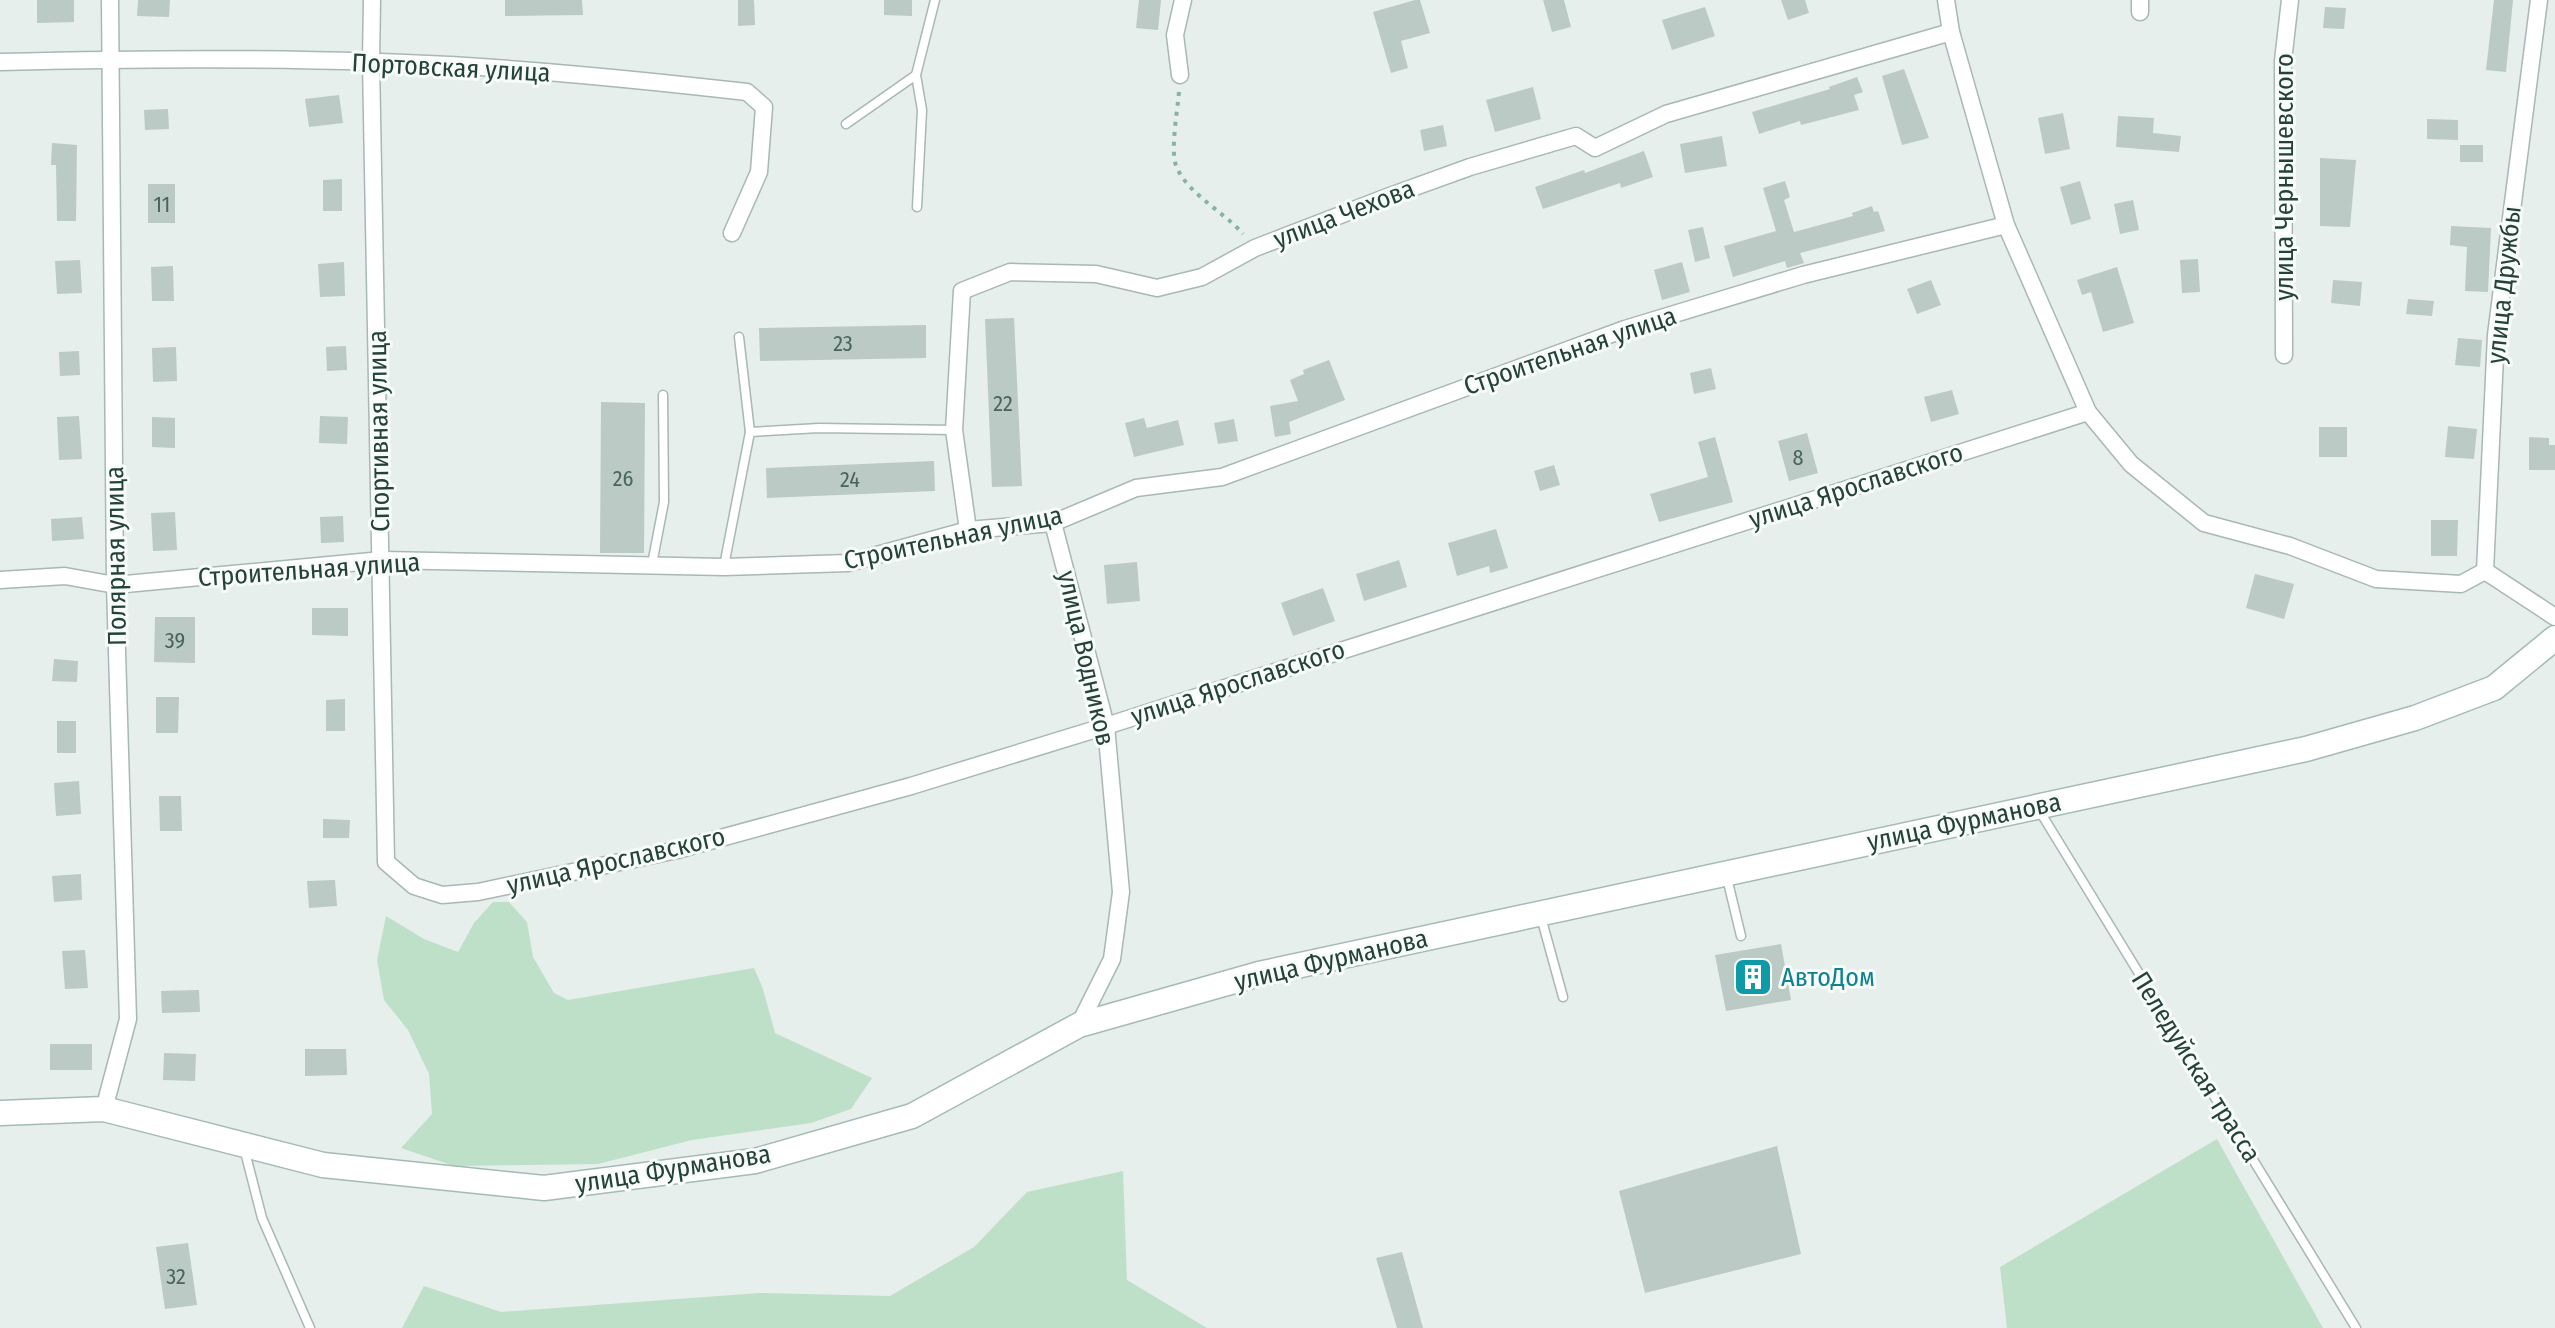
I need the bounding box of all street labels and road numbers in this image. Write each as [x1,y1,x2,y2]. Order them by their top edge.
street label: Портовская улица [351,47,551,89]
street label: улица Чернышевского [2269,53,2300,301]
street label: улица Чехова [1269,173,1419,255]
street label: улица Дружбы [2480,205,2528,365]
street label: Строительная улица [1460,300,1680,402]
street label: Спортивная улица [362,330,396,532]
street label: улица Ярославского [1745,437,1967,535]
street label: Полярная улица [99,466,133,646]
street label: Строительная улица [841,500,1065,576]
street label: Строительная улица [197,547,421,593]
street label: улица Водников [1051,568,1121,748]
street label: улица Ярославского [1127,634,1349,732]
street label: улица Фурманова [1864,786,2064,858]
street label: улица Ярославского [504,821,728,901]
street label: улица Фурманова [1231,923,1431,997]
street label: Пеледуйская трасса [2125,966,2267,1168]
street label: улица Фурманова [573,1138,773,1200]

